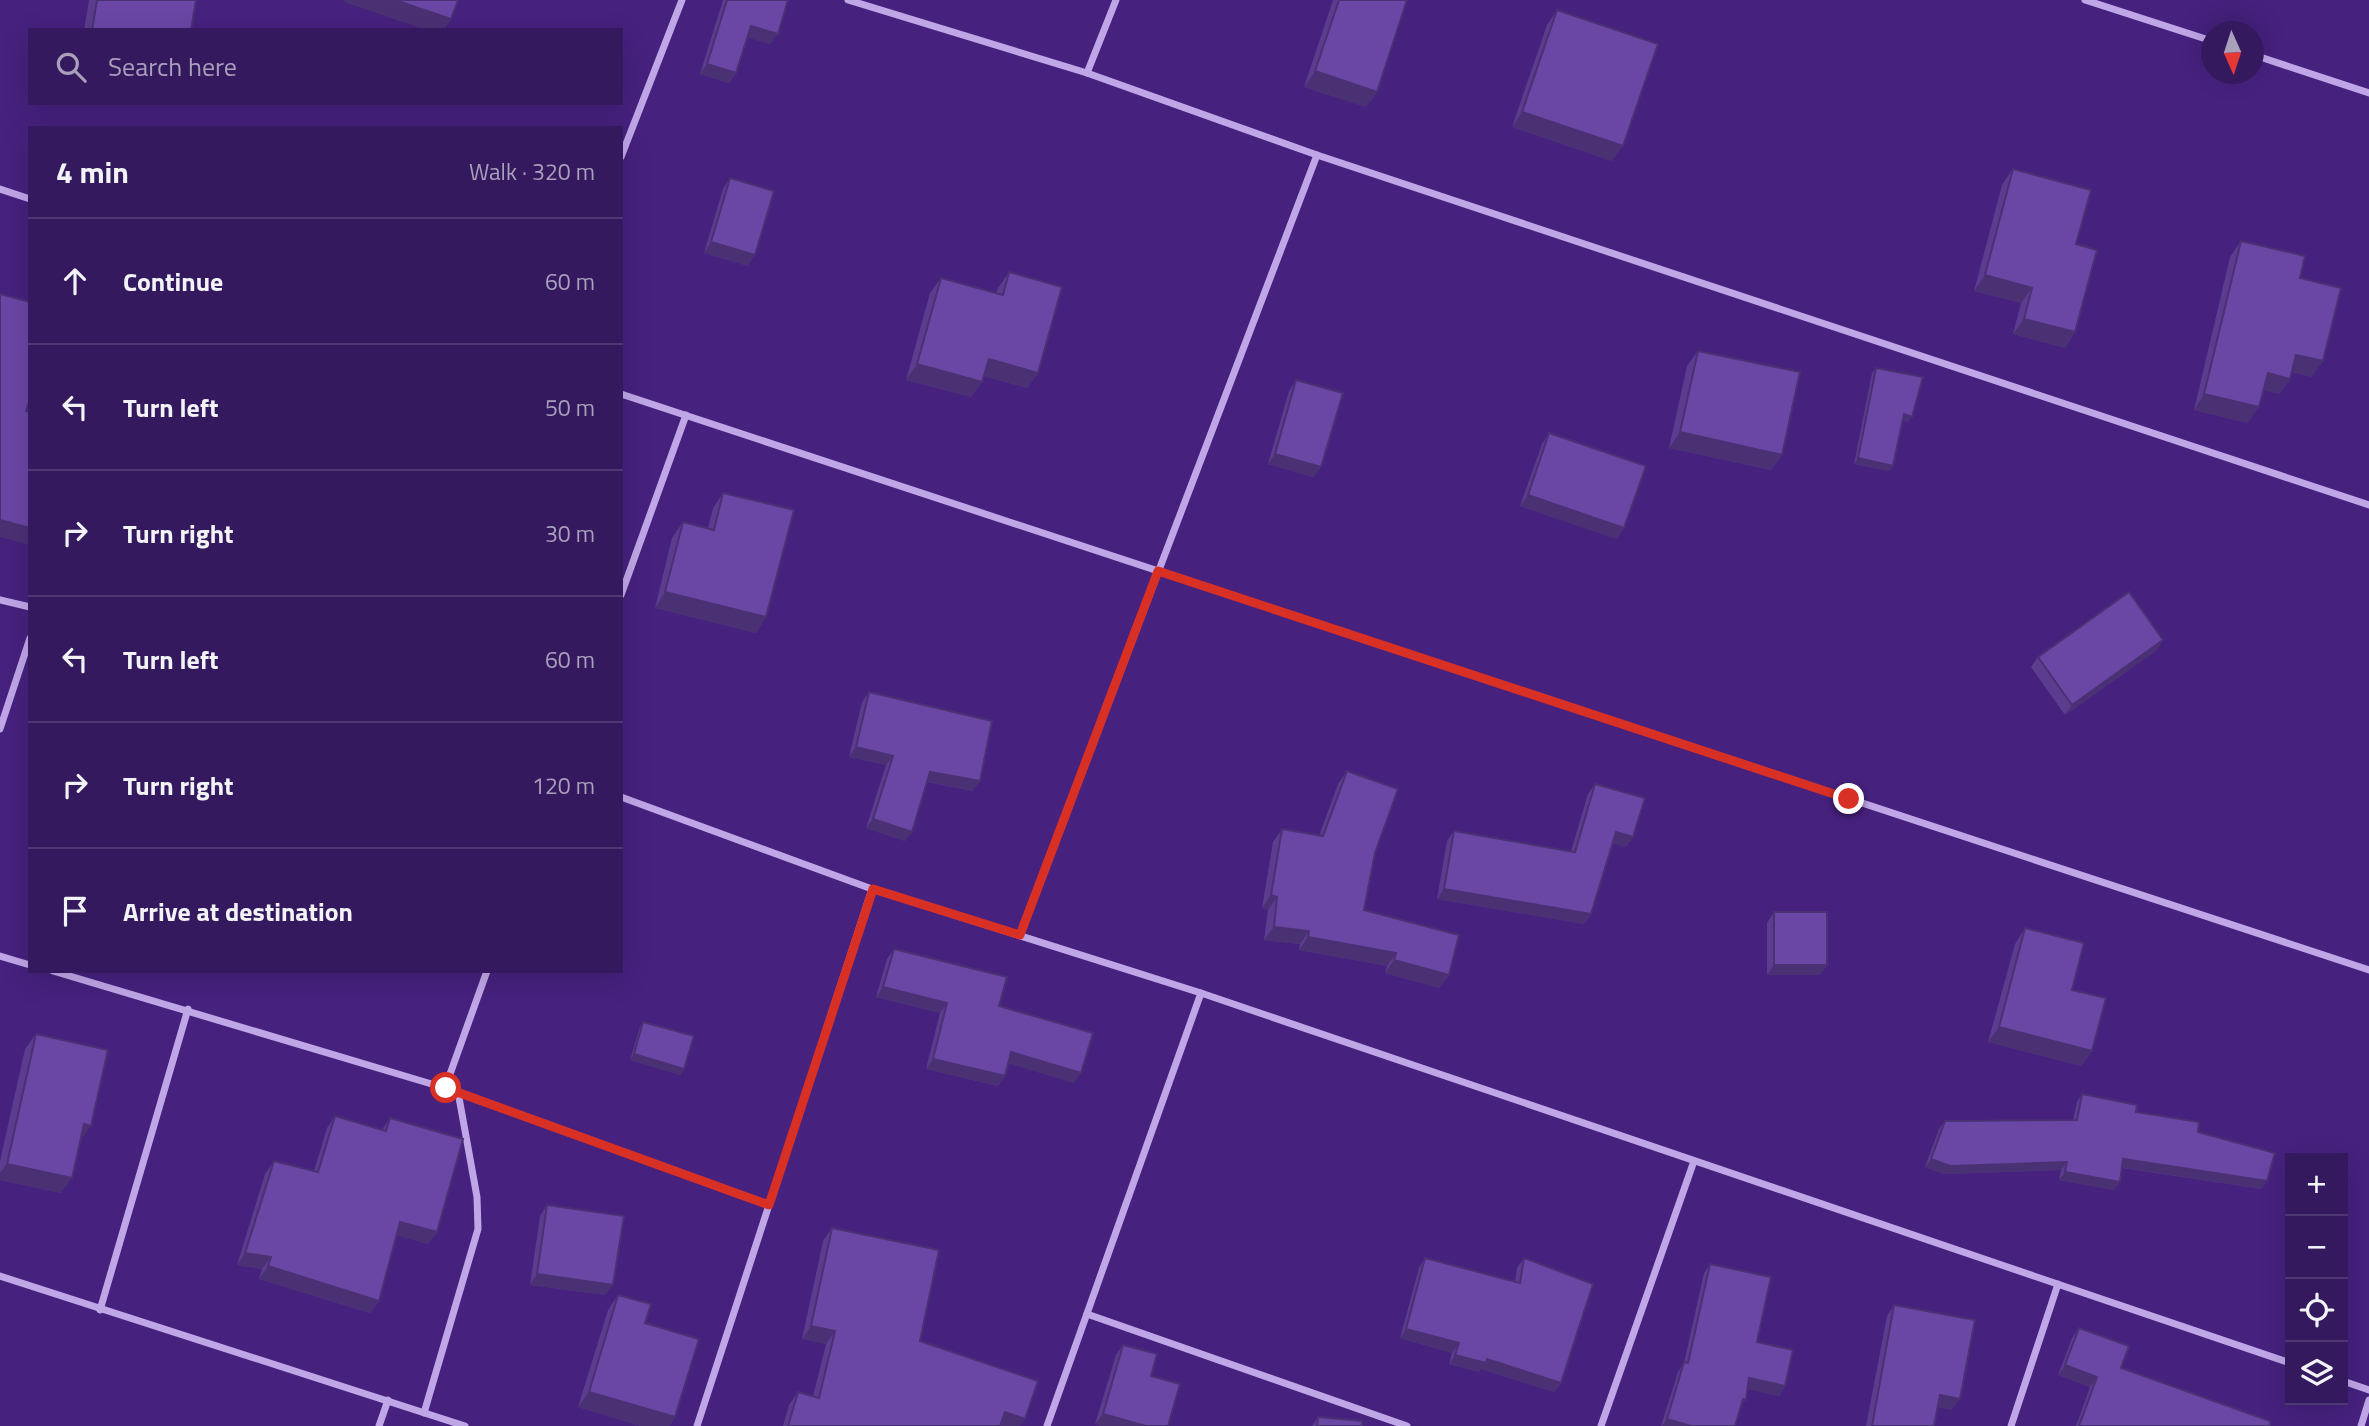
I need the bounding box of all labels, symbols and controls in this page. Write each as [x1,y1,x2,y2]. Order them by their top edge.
north arrow [2201,21,2264,84]
search box [28,28,623,105]
text: Search here [108,47,237,86]
icon: search [52,48,90,86]
text: 4 min [56,149,129,195]
text: Walk · 320 m [469,154,595,189]
icon: ahead [56,262,94,300]
text: Continue [123,262,223,301]
text: 60 m [545,264,595,299]
icon: left [56,388,94,426]
text: Turn left [123,388,218,427]
text: 50 m [545,390,595,425]
icon: right [56,514,94,552]
text: Turn right [123,514,234,553]
text: 30 m [545,516,595,551]
icon: left [56,640,94,678]
text: Turn left [123,640,218,679]
text: 60 m [545,642,595,677]
icon: right [56,766,94,804]
text: Turn right [123,766,234,805]
text: 120 m [532,768,595,803]
route end [1833,783,1864,814]
icon: arrive [56,892,94,930]
text: Arrive at destination [123,892,353,931]
route start [430,1072,461,1103]
map controls [2285,1153,2348,1405]
button: + [2285,1153,2348,1216]
button: − [2285,1216,2348,1279]
button: locate [2285,1279,2348,1342]
button: layers [2285,1342,2348,1405]

